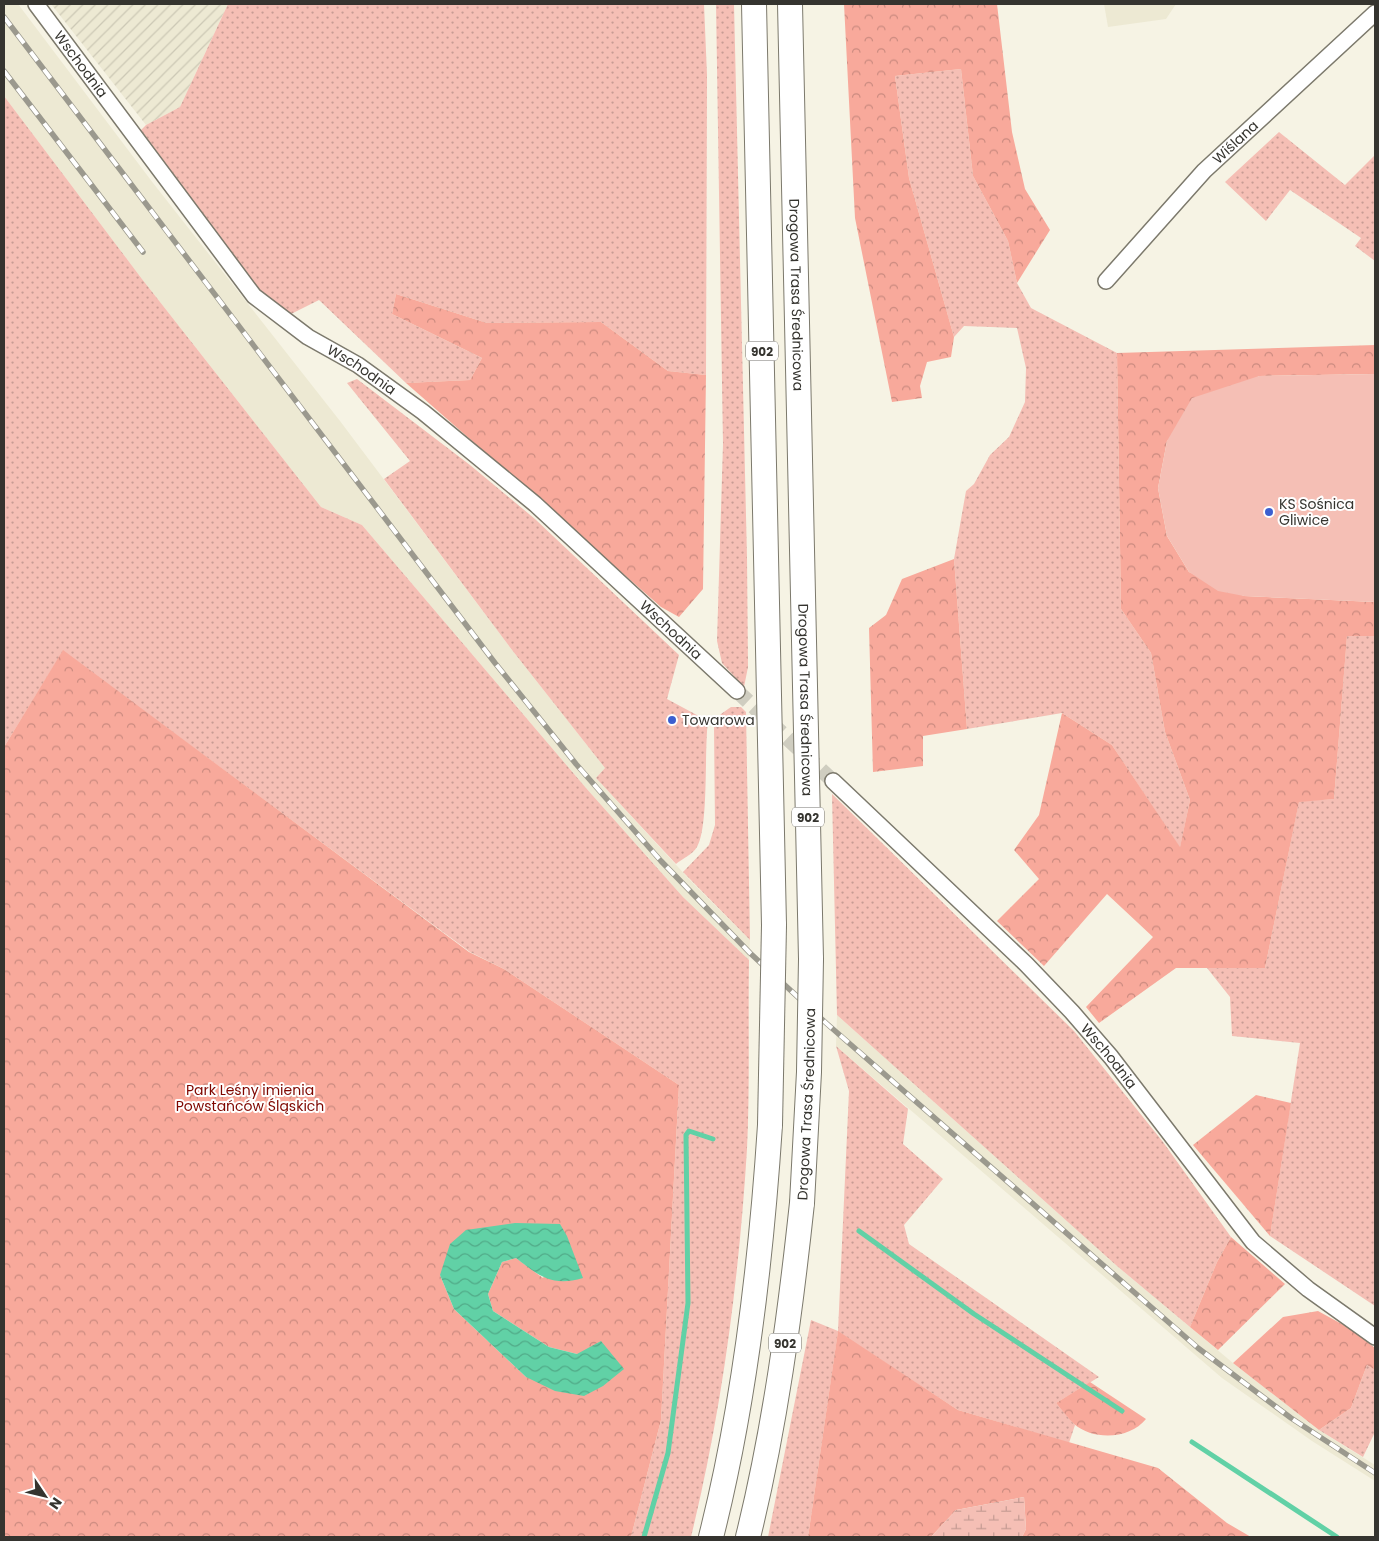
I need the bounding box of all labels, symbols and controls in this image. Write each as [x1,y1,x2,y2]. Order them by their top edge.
street label: Wschodnia [49,27,112,102]
street label: Wiślana [1208,116,1263,168]
street label: Drogowa Trasa Średnicowa [784,198,809,391]
street label: Wschodnia [324,340,400,399]
road number: 902 [746,342,778,361]
place label: KS Sośnica Gliwice [1279,494,1354,530]
marker: KS Sośnica Gliwice [1263,506,1275,518]
street label: Wschodnia [635,596,707,664]
street label: Drogowa Trasa Średnicowa [793,603,817,796]
place label: Towarowa [682,710,755,730]
marker: Towarowa [666,714,678,726]
road number: 902 [792,808,824,826]
street label: Drogowa Trasa Średnicowa [792,1008,820,1201]
street label: Wschodnia [1076,1019,1142,1093]
park label: Park Leśny imienia Powstańców Śląskich [176,1080,324,1116]
road number: 902 [769,1334,801,1352]
north arrow [20,1471,70,1521]
text: N [44,1493,67,1514]

